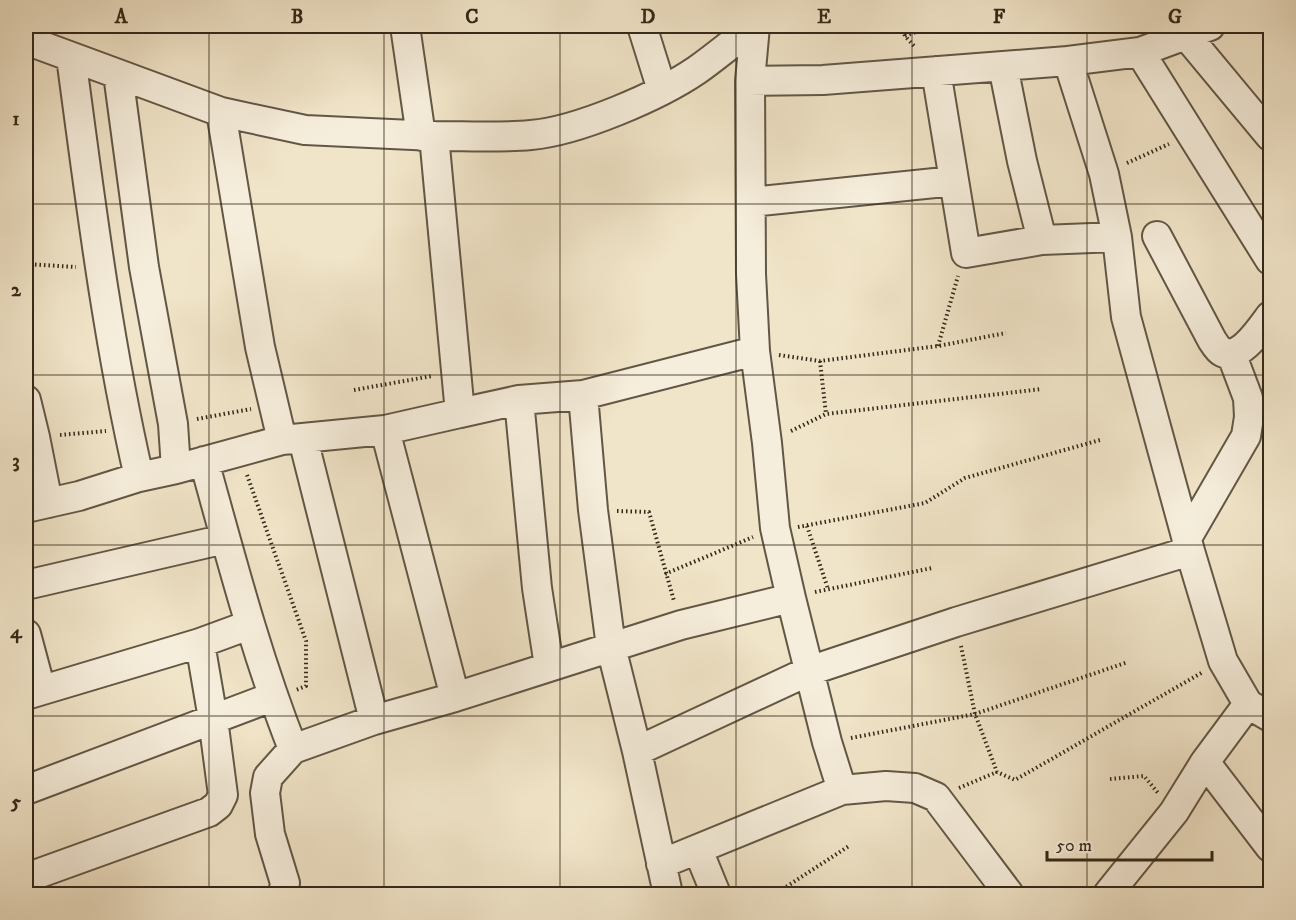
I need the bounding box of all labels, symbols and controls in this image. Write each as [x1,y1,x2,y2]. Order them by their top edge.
text: A [114,5,129,30]
text: B [291,5,303,30]
text: C [465,5,479,30]
text: D [641,5,656,30]
text: E [817,5,831,30]
text: F [993,5,1006,30]
text: G [1168,5,1182,30]
text: 1 [12,107,20,132]
text: 2 [11,278,22,303]
text: 3 [12,449,20,474]
text: 4 [10,620,23,645]
text: 5 [10,790,21,815]
scale bar [1047,824,1212,862]
text: 50 m [1056,835,1092,857]

